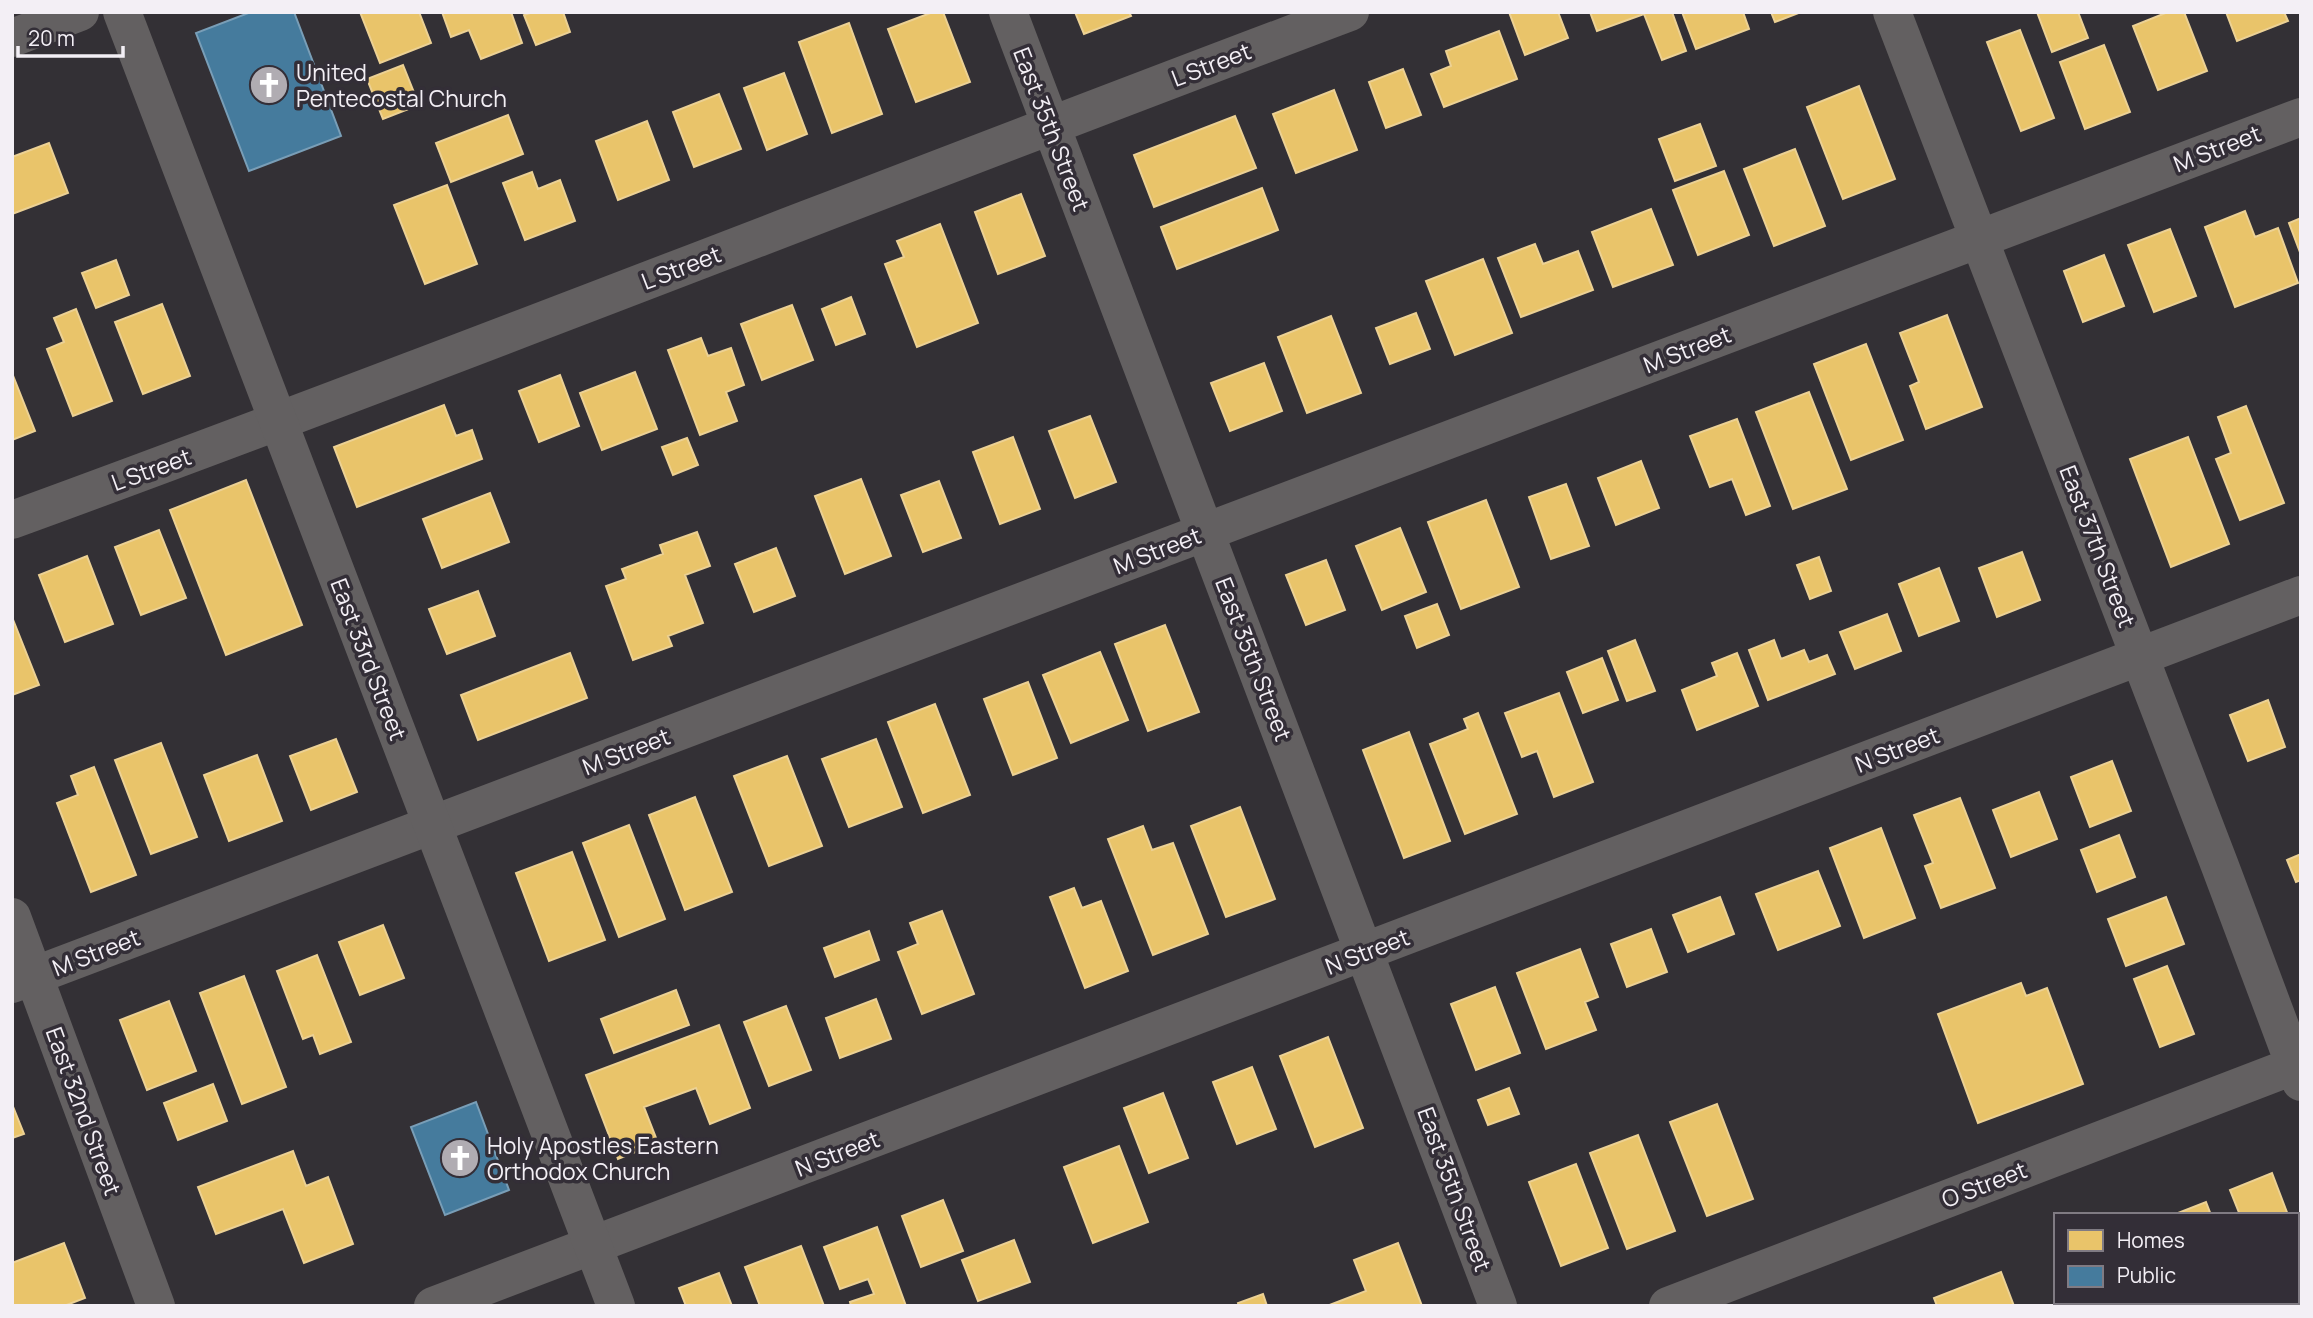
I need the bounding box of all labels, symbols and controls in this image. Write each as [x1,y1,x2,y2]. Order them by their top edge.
scale bar [18,14,122,58]
text: 20 m [28,24,75,52]
street label: L Street [1167,34,1255,94]
street label: East 35th Street [1006,43,1098,215]
place label: United Pentecostal Church [296,56,507,114]
church icon: United Pentecostal Church [248,64,290,106]
street label: M Street [2169,117,2265,179]
street label: L Street [637,237,725,297]
street label: M Street [1639,318,1735,380]
street label: L Street [107,440,195,498]
street label: East 37th Street [2052,460,2144,632]
street label: M Street [1109,519,1205,581]
street label: East 33rd Street [323,573,415,745]
street label: East 35th Street [1208,573,1300,745]
street label: N Street [1850,718,1944,780]
street label: M Street [578,720,674,782]
street label: N Street [1320,920,1414,982]
street label: M Street [48,921,144,983]
street label: East 32nd Street [39,1022,129,1200]
street label: East 35th Street [1410,1102,1500,1276]
street label: N Street [790,1122,884,1184]
place label: Holy Apostles Eastern Orthodox Church [487,1129,719,1187]
church icon: Holy Apostles Eastern Orthodox Church [439,1137,481,1179]
street label: O Street [1937,1153,2031,1215]
legend [2054,1213,2299,1304]
text: Homes [2117,1226,2185,1254]
text: Public [2117,1261,2176,1289]

